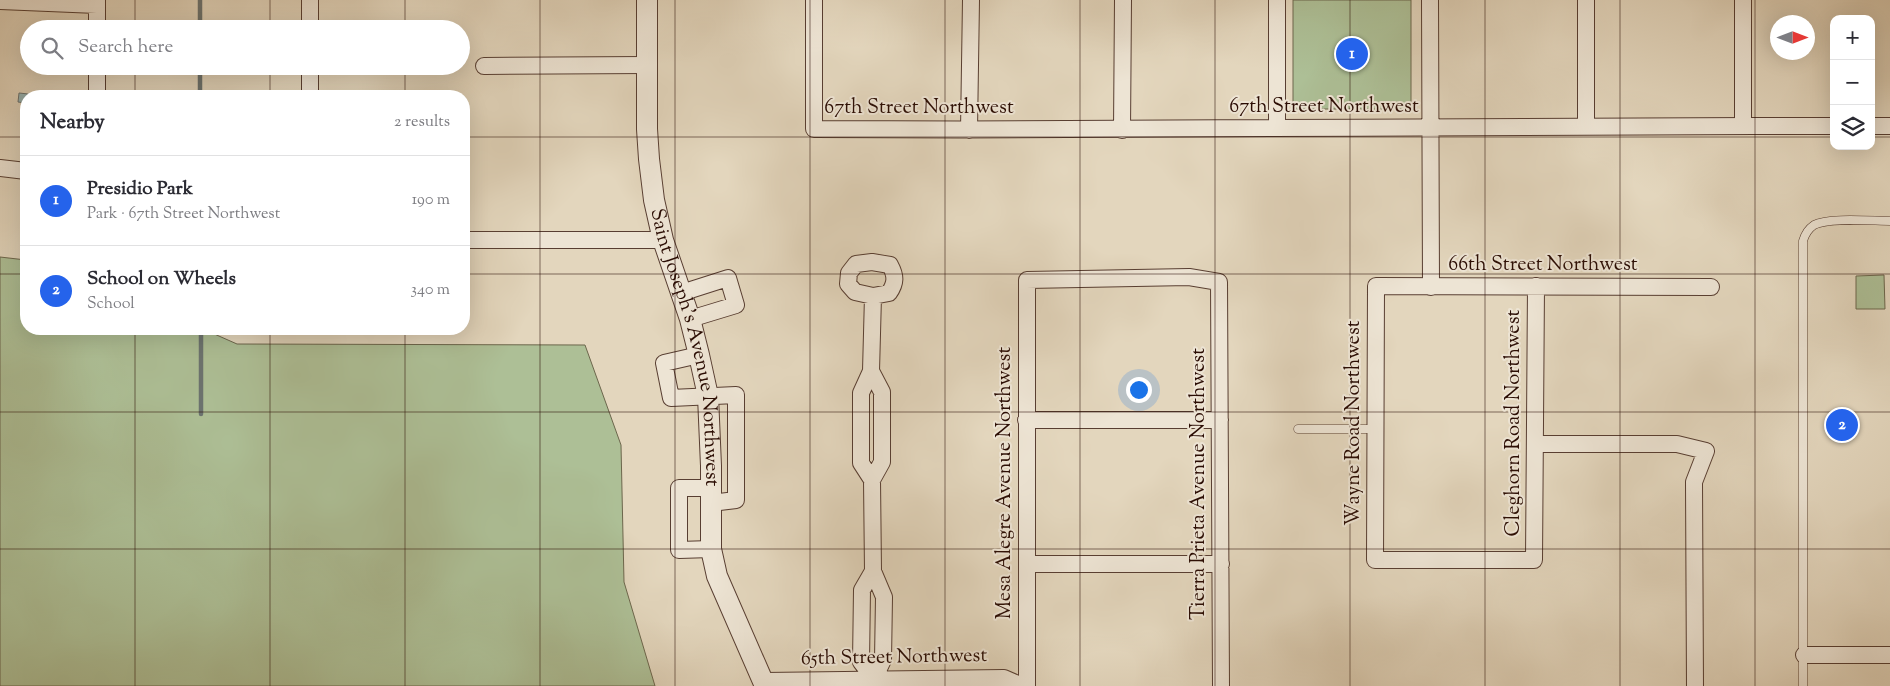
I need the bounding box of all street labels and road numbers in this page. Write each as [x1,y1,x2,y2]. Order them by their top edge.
street label: 67th Street Northwest [1229,93,1419,122]
street label: 67th Street Northwest [824,94,1014,123]
street label: Saint Joseph's Avenue Northwest [642,206,726,487]
street label: 66th Street Northwest [1448,251,1638,280]
street label: Cleghorn Road Northwest [1500,309,1529,536]
street label: Wayne Road Northwest [1340,320,1369,526]
street label: Mesa Alegre Avenue Northwest [991,347,1020,619]
street label: Tierra Prieta Avenue Northwest [1185,348,1214,620]
street label: 65th Street Northwest [801,642,988,674]

